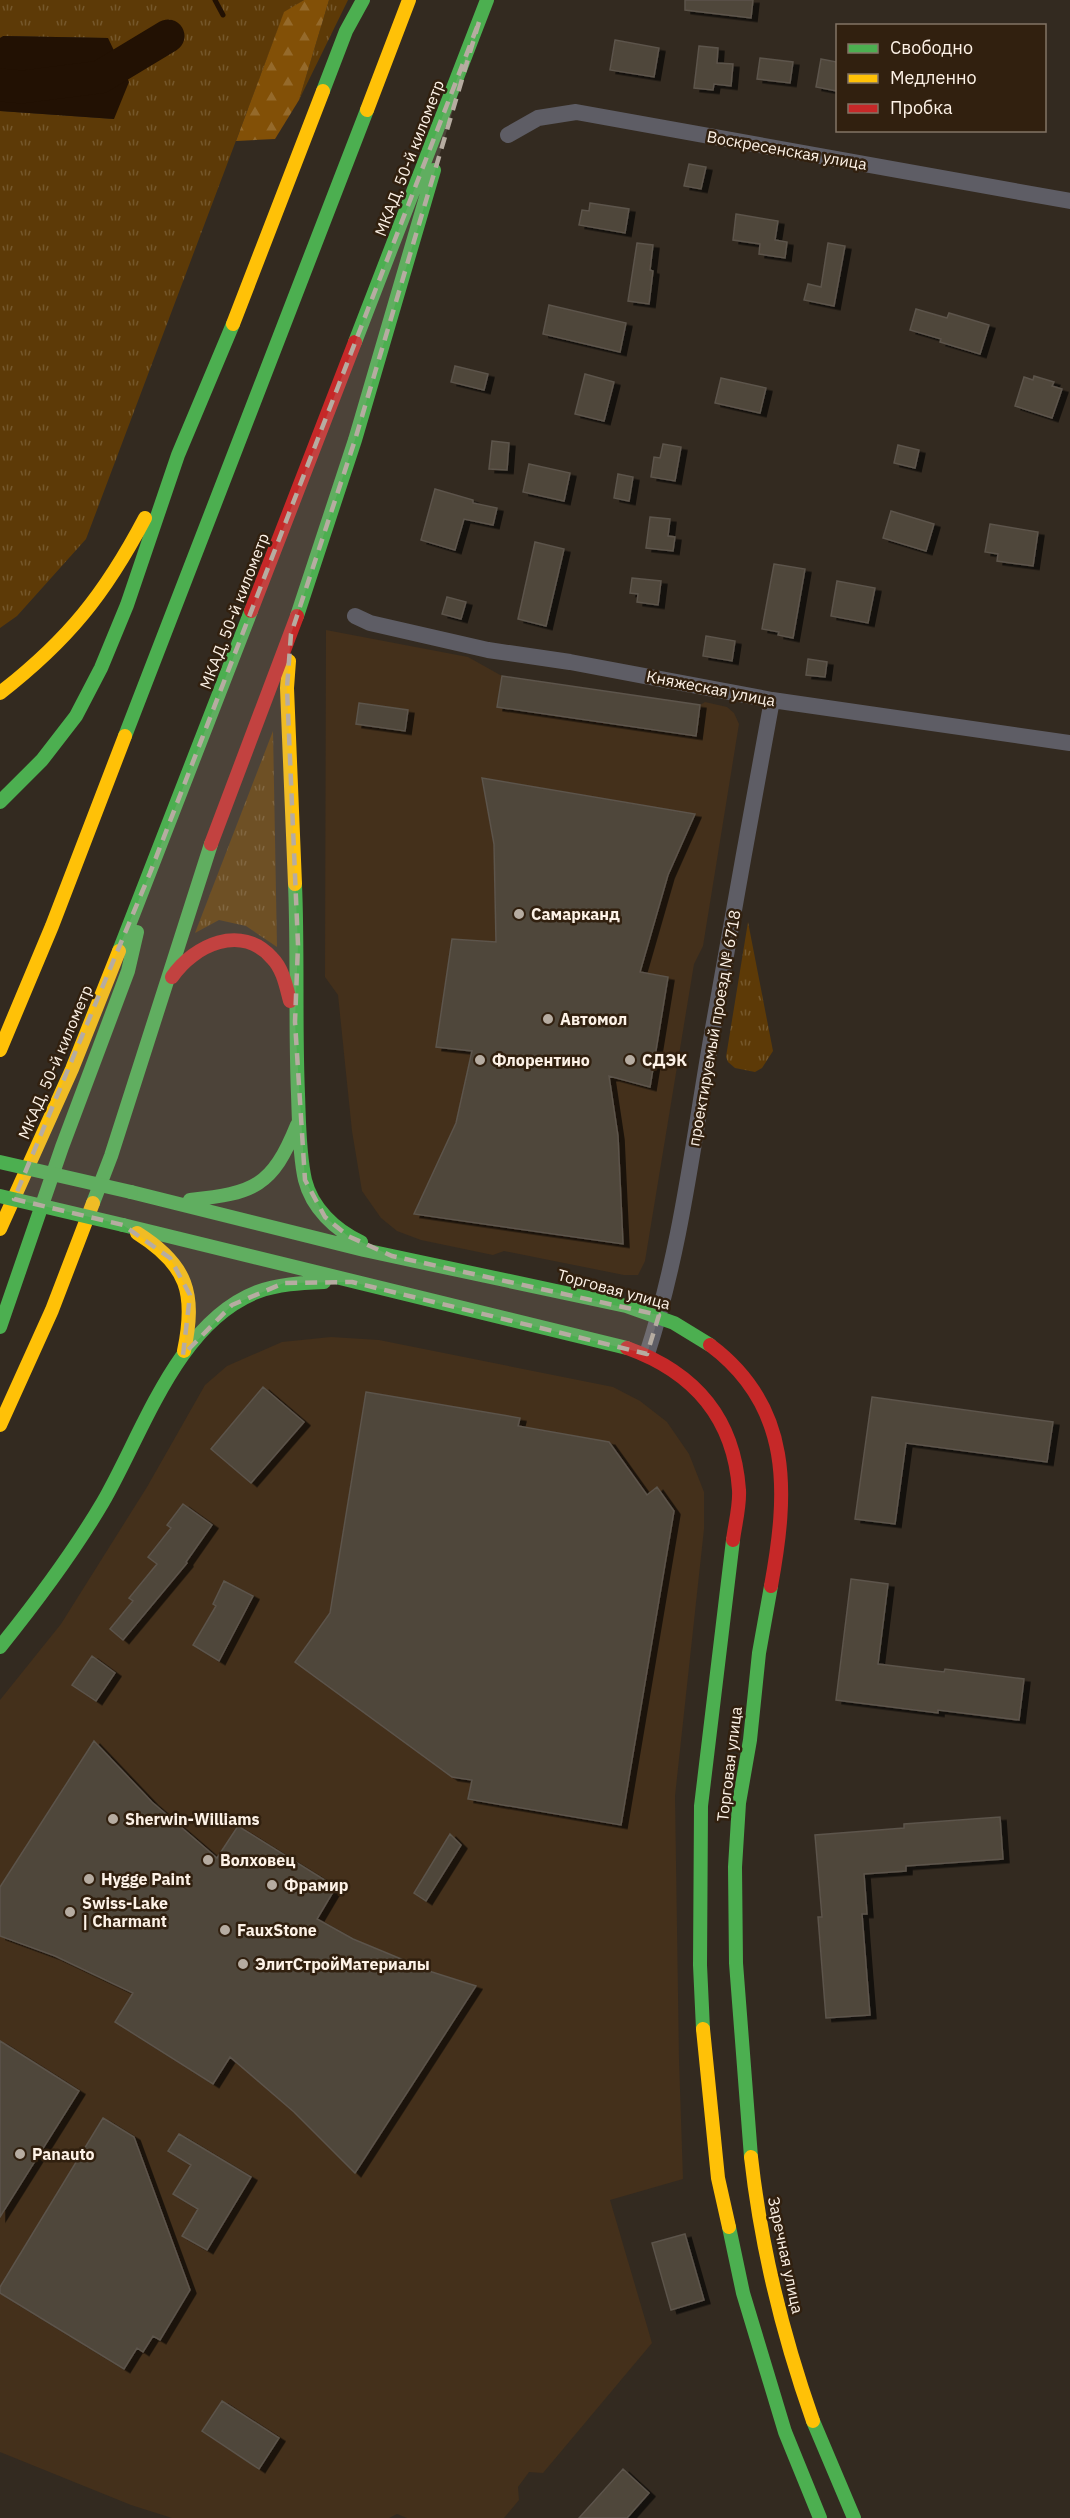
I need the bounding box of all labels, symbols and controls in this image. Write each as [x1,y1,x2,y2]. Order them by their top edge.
legend [836,24,1046,132]
text: Свободно [890,36,973,59]
text: Медленно [890,66,977,89]
street label: МКАД, 50-й километр [370,77,448,239]
text: Пробка [890,96,953,119]
street label: Воскресенская улица [705,126,869,174]
street label: МКАД, 50-й километр [195,530,273,692]
street label: Княжеская улица [645,666,778,710]
place label: Самарканд [531,904,620,924]
marker: Самарканд [512,907,526,921]
street label: проектируемый проезд № 6718 [683,908,745,1148]
street label: МКАД, 50-й километр [13,982,97,1142]
place label: Автомол [560,1009,627,1029]
marker: Автомол [541,1012,555,1026]
place label: Флорентино [492,1050,590,1070]
place label: СДЭК [642,1050,687,1070]
marker: Флорентино [473,1053,487,1067]
marker: СДЭК [623,1053,637,1067]
street label: Торговая улица [555,1264,673,1314]
street label: Торговая улица [712,1705,746,1823]
place label: Sherwin-Williams [125,1809,260,1829]
marker: Sherwin-Williams [106,1812,120,1826]
place label: Волховец [220,1850,295,1870]
marker: Волховец [201,1853,215,1867]
place label: Hygge Paint [101,1869,191,1889]
marker: Hygge Paint [82,1872,96,1886]
place label: Фрамир [284,1875,349,1895]
marker: Фрамир [265,1878,279,1892]
place label: Swiss-Lake | Charmant [82,1893,168,1931]
marker: Swiss-Lake | Charmant [63,1905,77,1919]
place label: FauxStone [237,1920,317,1940]
marker: FauxStone [218,1923,232,1937]
place label: ЭлитСтройМатериалы [255,1954,430,1974]
marker: ЭлитСтройМатериалы [236,1957,250,1971]
place label: Panauto [32,2144,95,2164]
marker: Panauto [13,2147,27,2161]
street label: Заречная улица [764,2195,808,2316]

